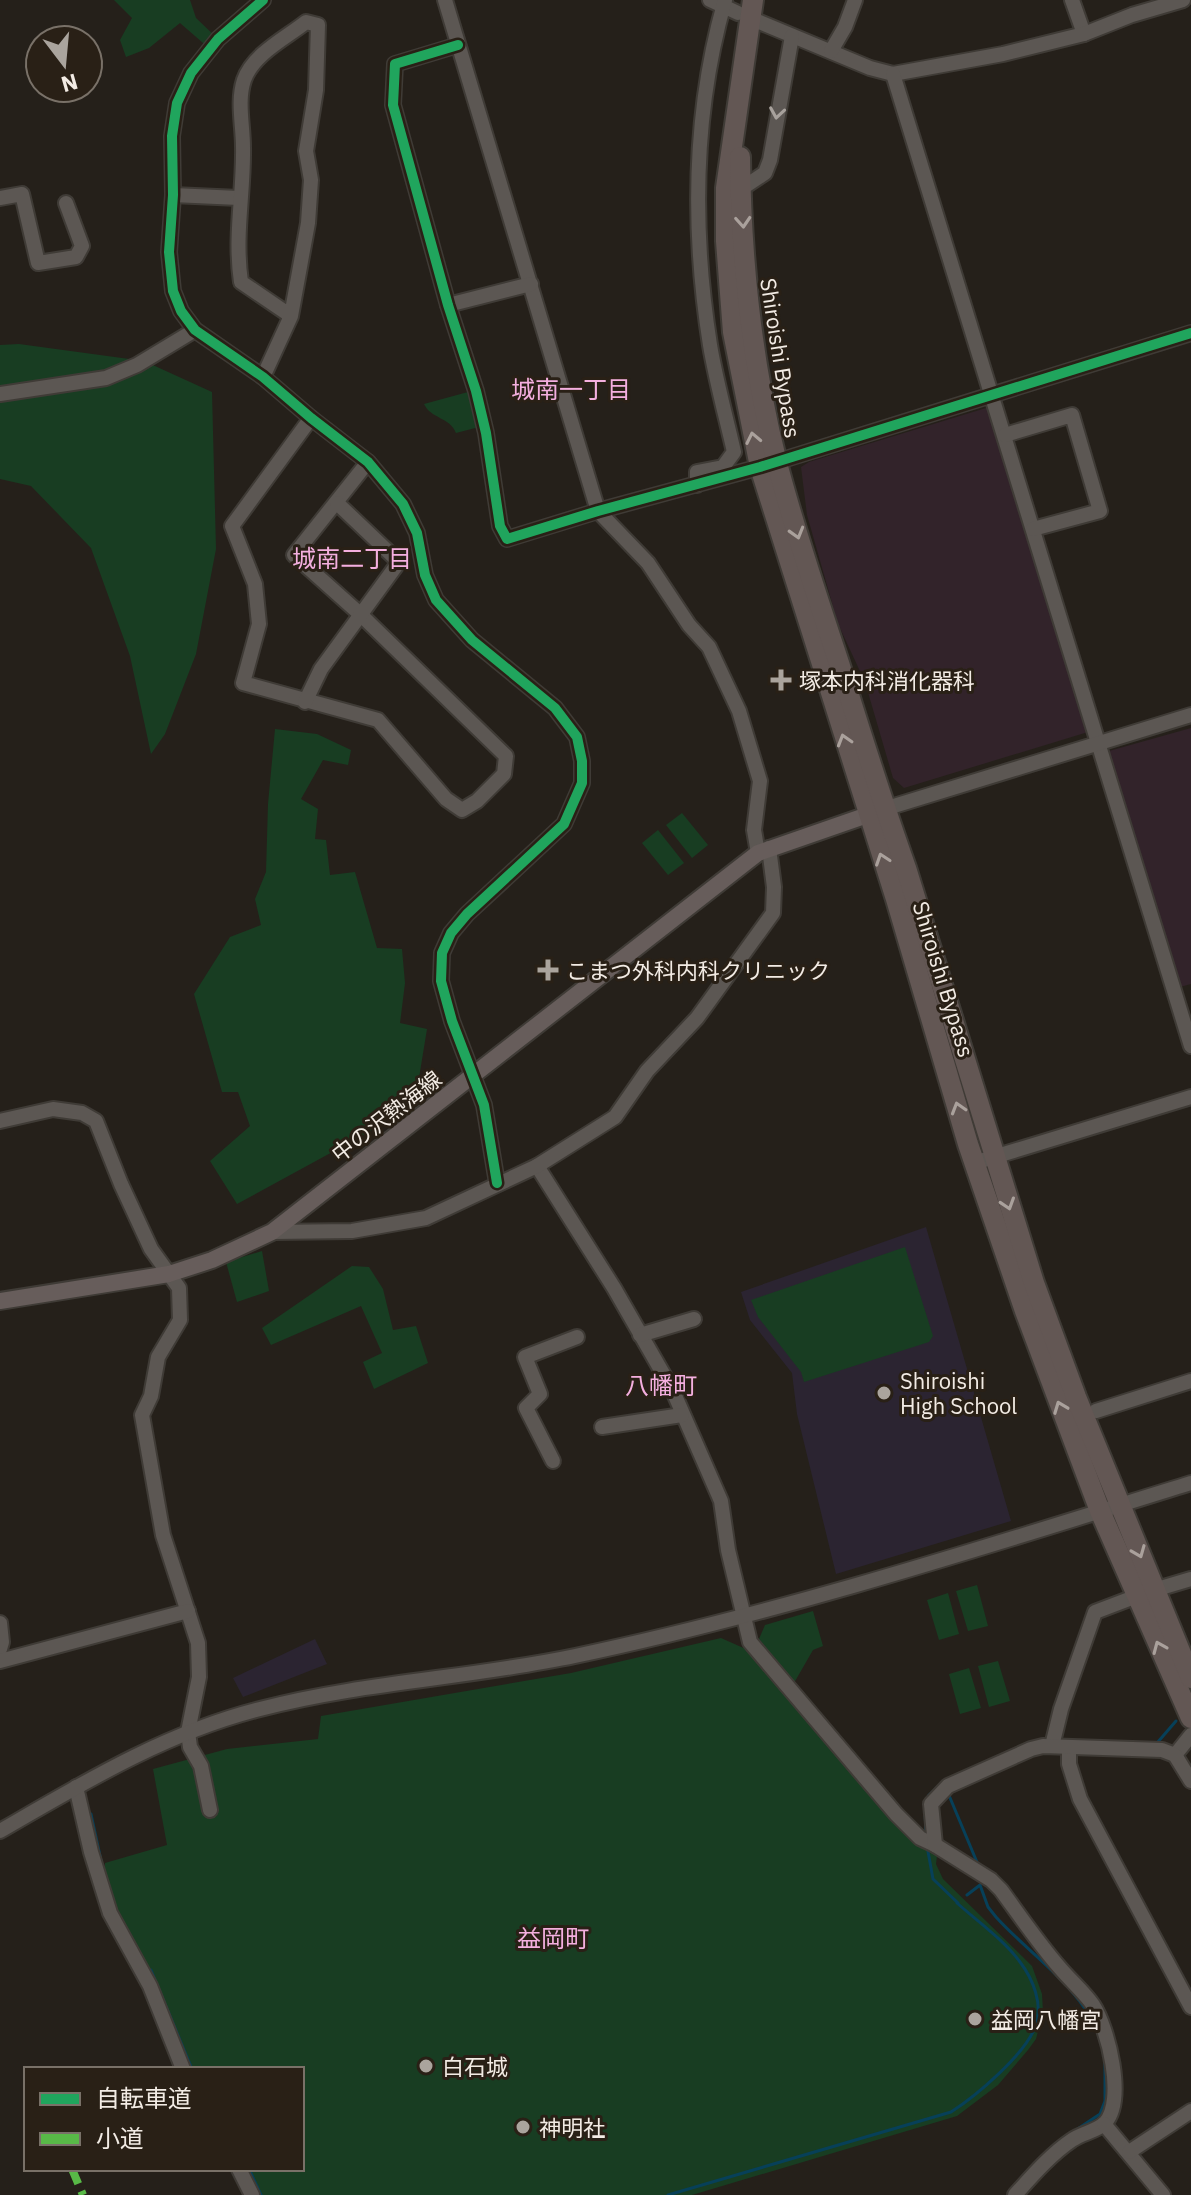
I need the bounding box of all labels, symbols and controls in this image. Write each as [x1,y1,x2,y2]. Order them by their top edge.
north arrow [24,24,104,104]
text: N [58,68,81,100]
one-way arrow [769,106,786,119]
one-way arrow [734,216,751,229]
street label: Shiroishi Bypass [754,276,808,440]
district label: 城南一丁目 [511,373,631,405]
one-way arrow [745,431,762,445]
one-way arrow [788,525,805,539]
district label: 城南二丁目 [292,542,412,574]
place label: 塚本内科消化器科 [799,666,975,695]
marker: 塚本内科消化器科 [770,669,792,691]
one-way arrow [837,734,853,748]
one-way arrow [876,853,892,867]
street label: Shiroishi Bypass [907,898,981,1060]
place label: こまつ外科内科クリニック [566,956,830,985]
marker: こまつ外科内科クリニック [537,959,559,981]
street label: 中の沢熱海線 [325,1064,447,1168]
one-way arrow [951,1102,967,1115]
one-way arrow [999,1196,1015,1210]
place label: Shiroishi High School [900,1366,1017,1420]
district label: 八幡町 [625,1369,697,1401]
marker: Shiroishi High School [875,1384,893,1402]
one-way arrow [1053,1401,1070,1415]
one-way arrow [1129,1544,1145,1558]
one-way arrow [1152,1641,1168,1656]
district label: 益岡町 [517,1922,589,1954]
place label: 益岡八幡宮 [991,2005,1101,2034]
marker: 益岡八幡宮 [966,2010,984,2028]
place label: 白石城 [442,2052,508,2081]
marker: 白石城 [417,2057,435,2075]
legend [24,2067,304,2171]
text: 自転車道 [96,2082,192,2114]
place label: 神明社 [539,2113,605,2142]
marker: 神明社 [514,2118,532,2136]
text: 小道 [96,2122,144,2154]

